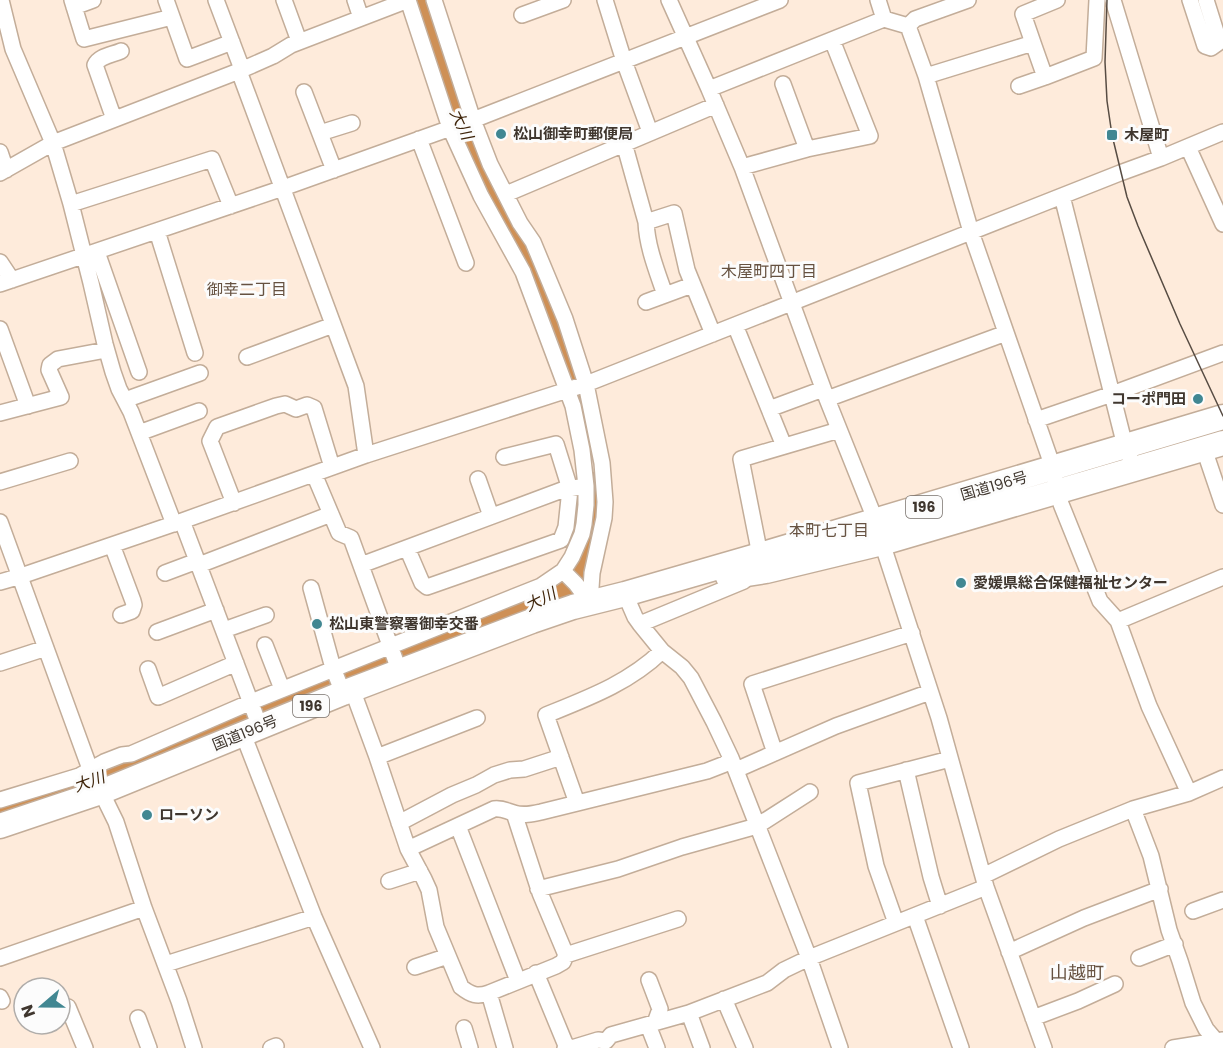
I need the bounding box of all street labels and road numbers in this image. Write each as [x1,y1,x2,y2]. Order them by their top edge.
street label: 国道196号 [958,466,1030,505]
road number: 196 [906,496,942,518]
road number: 196 [293,695,329,717]
street label: 国道196号 [209,710,281,755]

